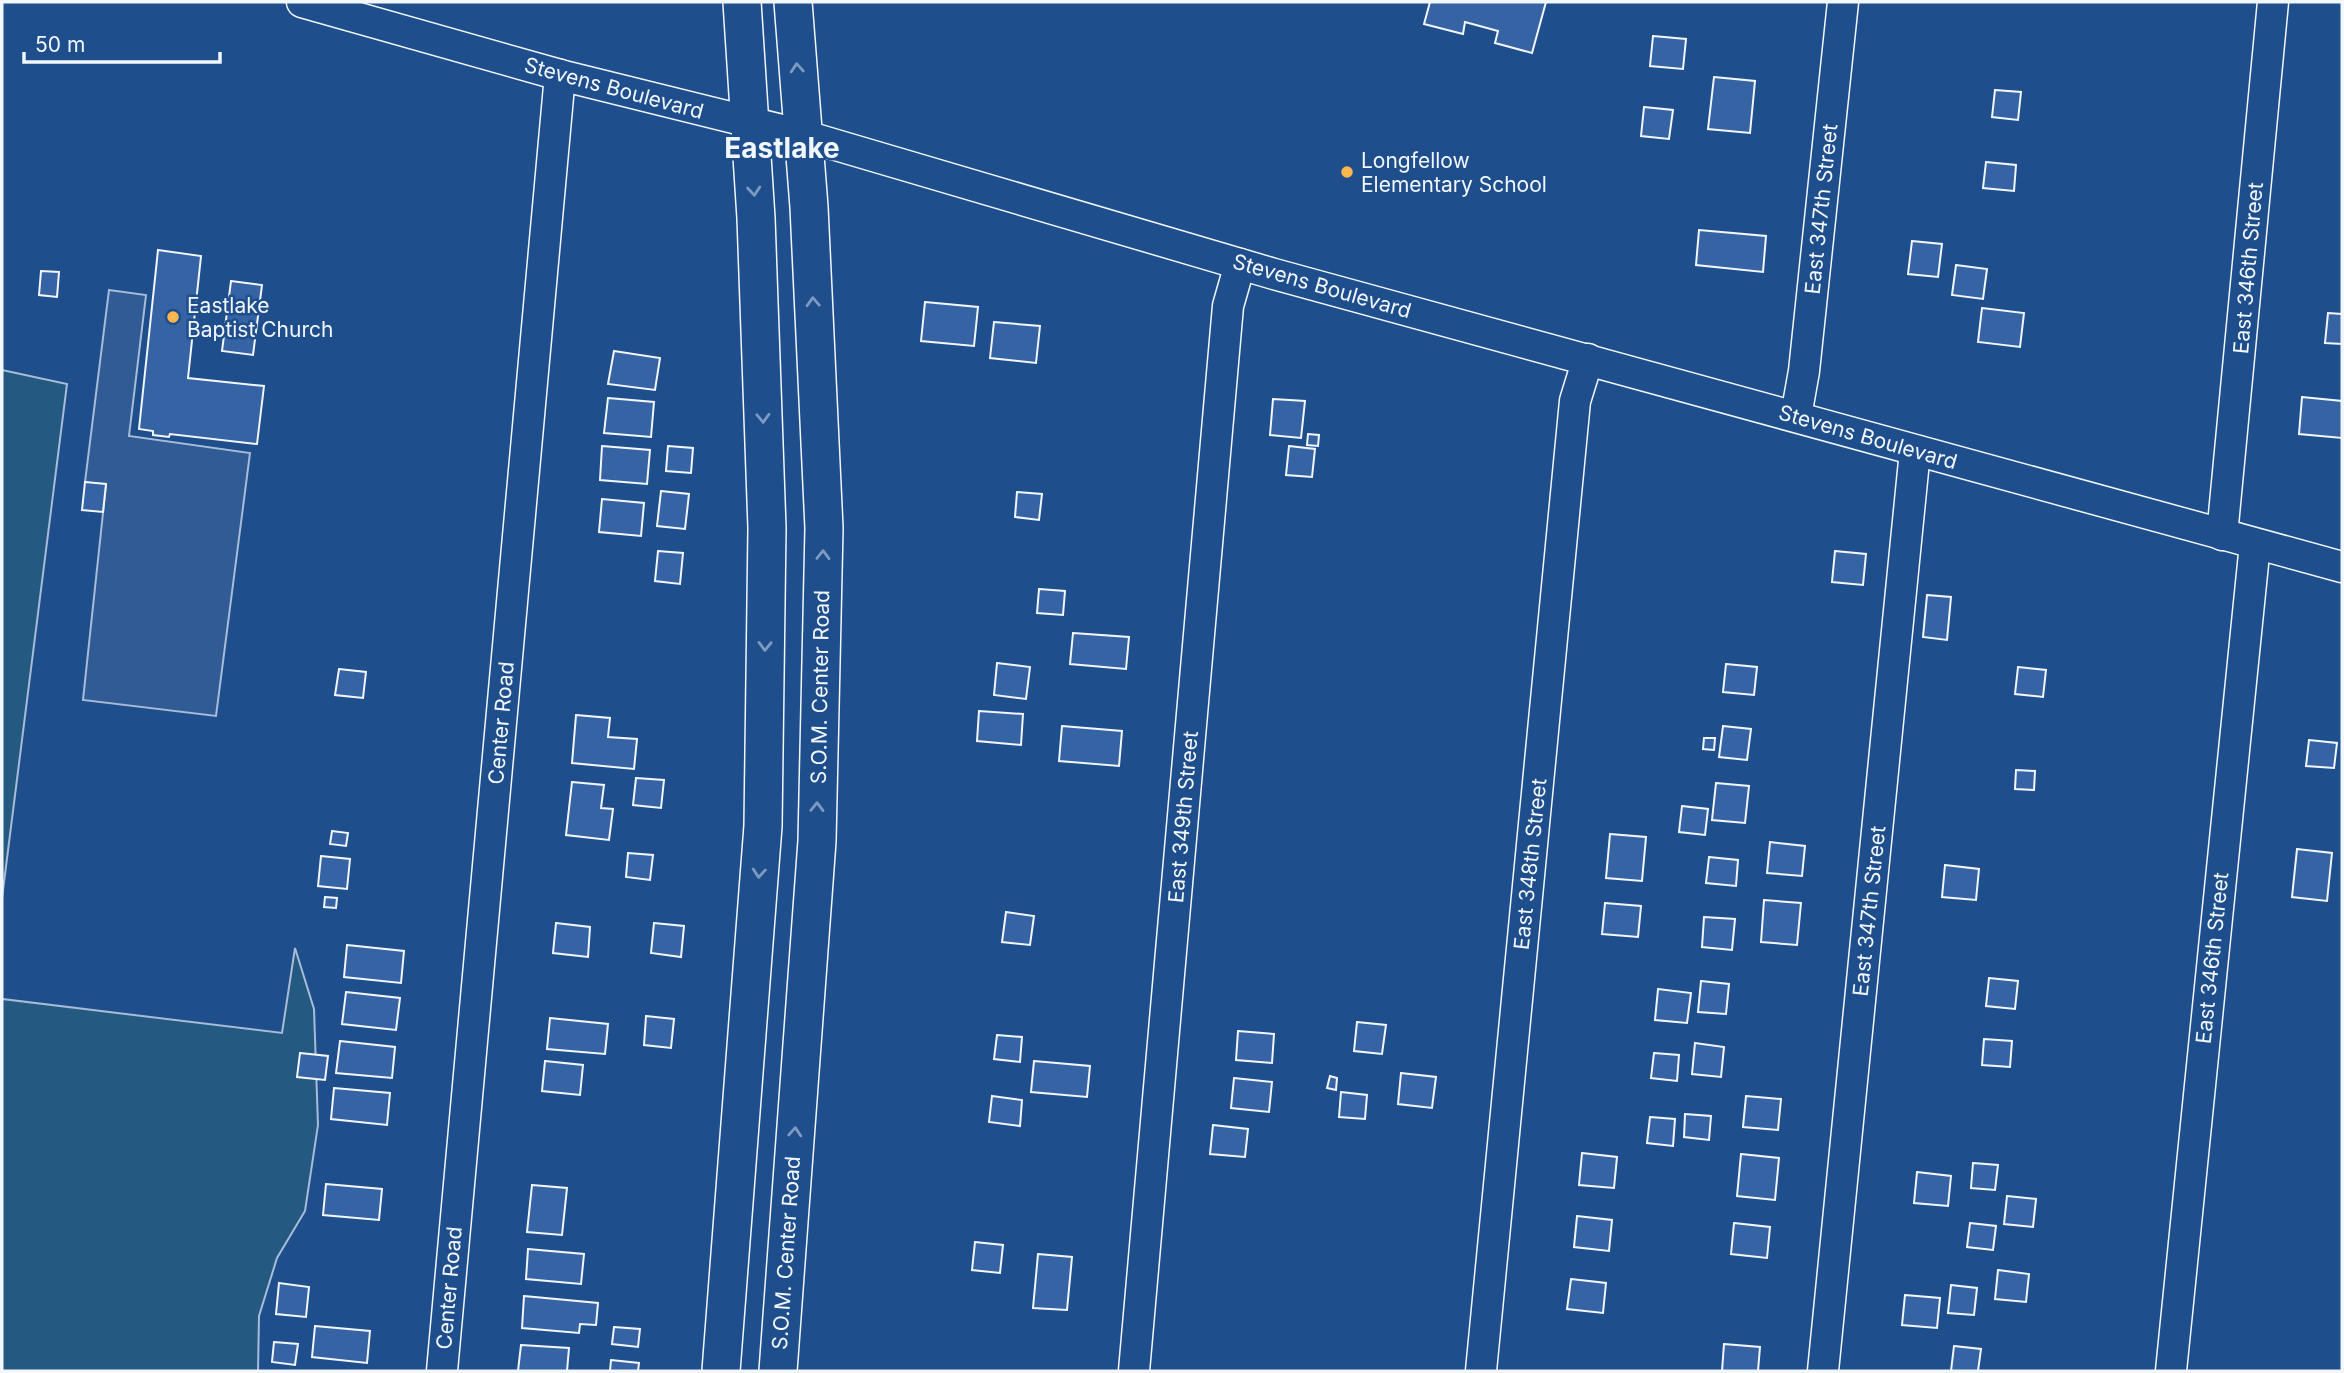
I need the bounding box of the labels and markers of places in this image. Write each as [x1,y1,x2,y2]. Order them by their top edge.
place label: Longfellow Elementary School [1361,148,1547,197]
marker: Longfellow Elementary School [1339,164,1355,180]
place label: Eastlake Baptist Church [187,293,333,342]
marker: Eastlake Baptist Church [165,309,181,325]

